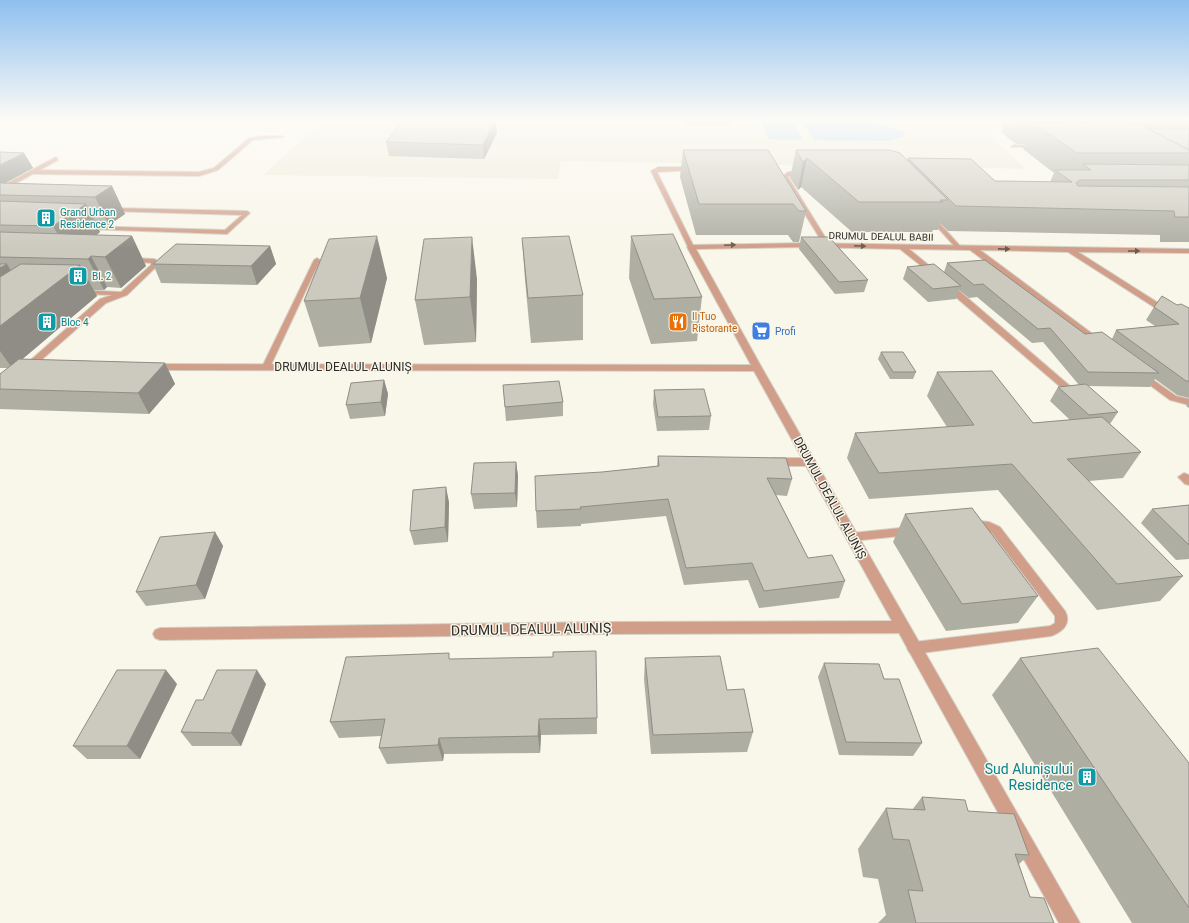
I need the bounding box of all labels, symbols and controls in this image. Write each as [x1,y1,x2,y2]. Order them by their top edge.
building icon: Grand Urban Residence 2 [35,207,57,229]
place label: Grand Urban Residence 2 [60,207,116,230]
street label: DRUMUL DEALUL BABII [828,230,934,243]
one-way arrow [724,242,736,249]
one-way arrow [854,243,867,249]
one-way arrow [998,246,1011,252]
one-way arrow [1128,248,1141,254]
building icon: Bl. 2 [67,265,89,287]
place label: Bl. 2 [92,271,112,282]
building icon: Bloc 4 [36,311,58,333]
restaurant icon: Il Tuo Ristorante [667,311,689,333]
place label: Il Tuo Ristorante [692,311,737,334]
place label: Bloc 4 [61,317,89,328]
supermarket icon: Profi [750,320,772,342]
place label: Profi [775,326,796,337]
street label: DRUMUL DEALUL ALUNIȘ [274,360,412,375]
street label: DRUMUL DEALUL ALUNIȘ [790,435,869,562]
street label: DRUMUL DEALUL ALUNIȘ [451,620,611,639]
place label: Sud Alunișului Residence [985,761,1073,793]
building icon: Sud Alunișului Residence [1076,766,1098,788]

